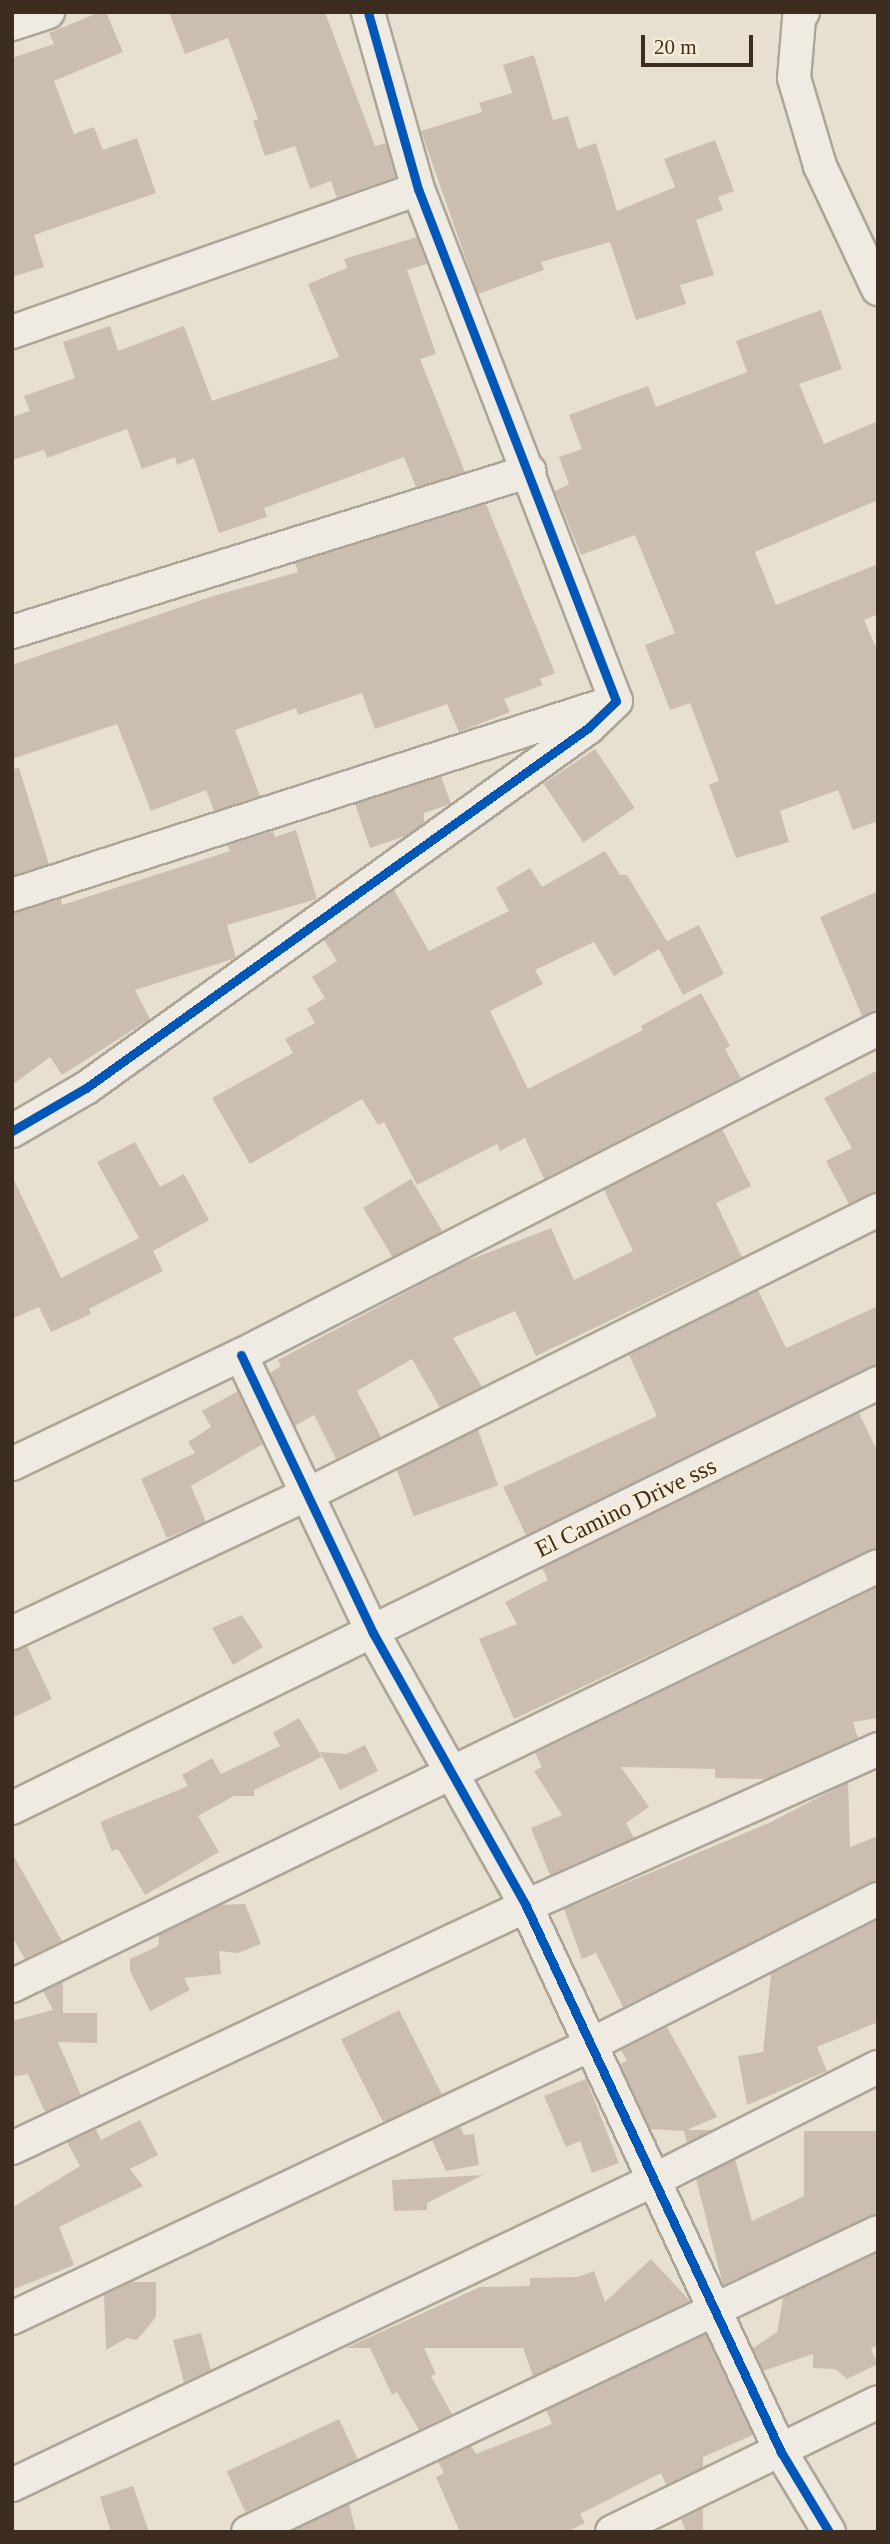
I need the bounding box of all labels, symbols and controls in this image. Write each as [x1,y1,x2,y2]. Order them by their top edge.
scale bar [645,21,757,65]
text: 20 m [654,35,697,59]
street label: El Camino Drive sss [531,1452,721,1564]

